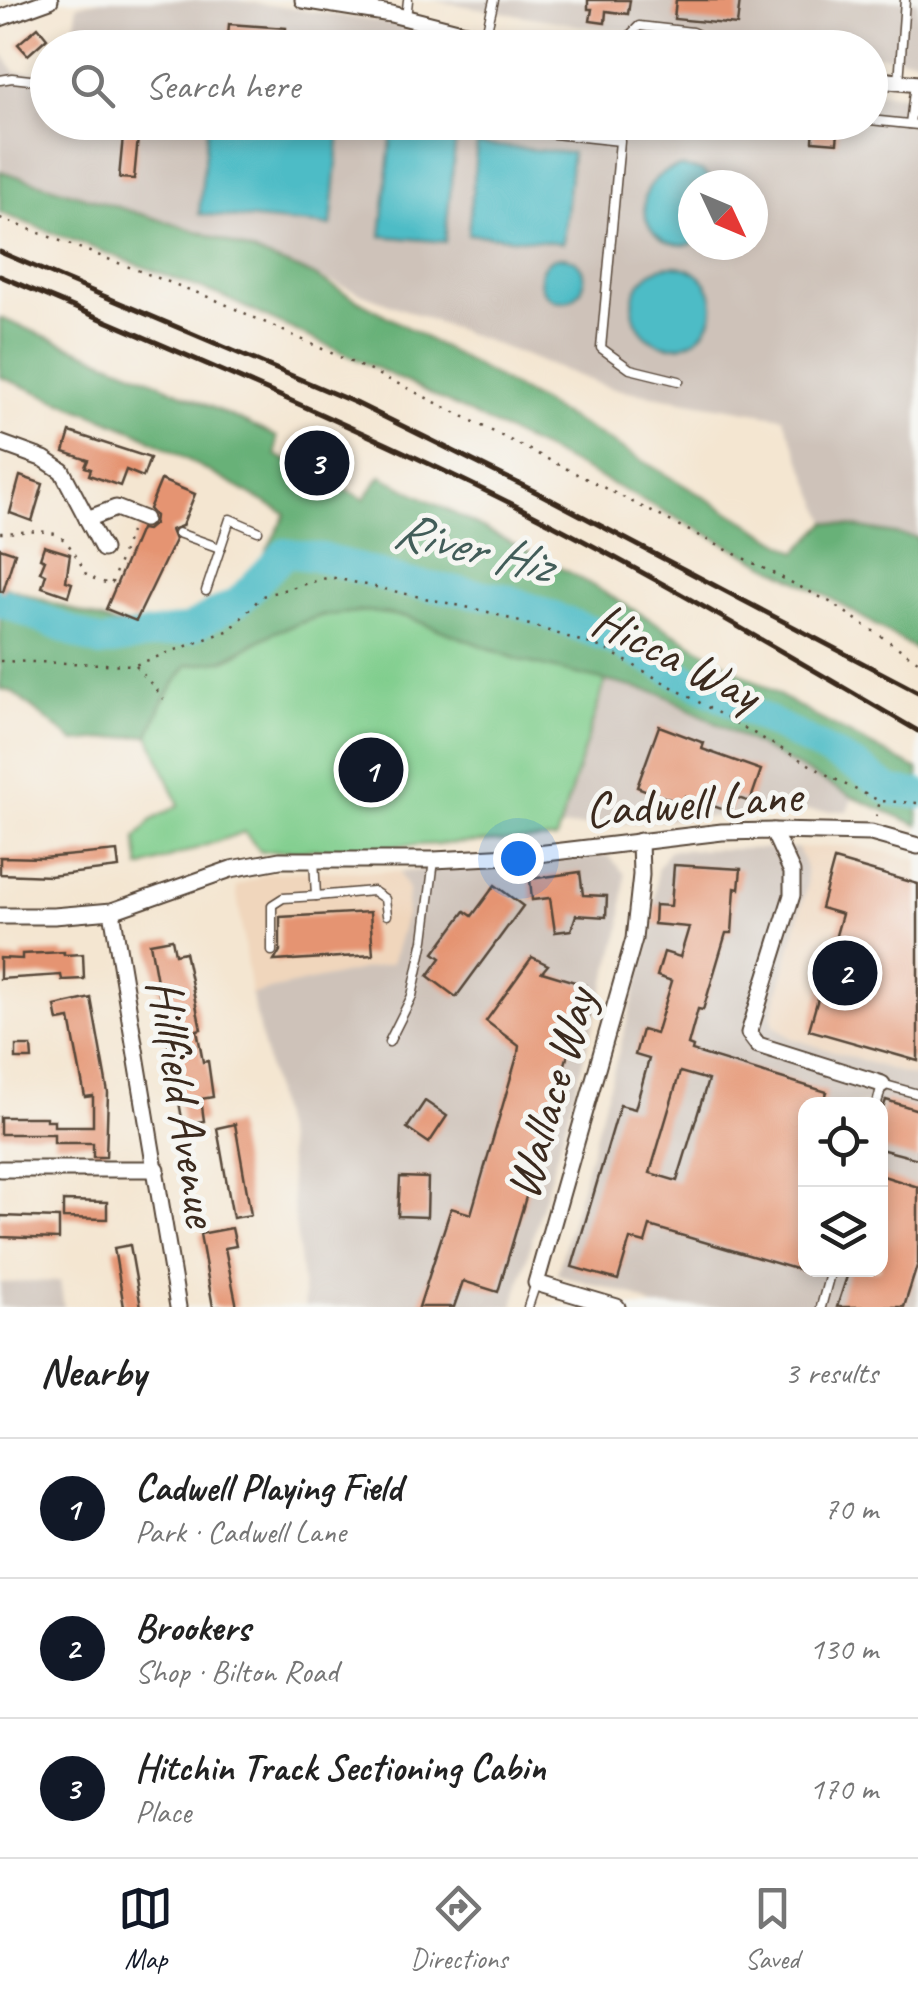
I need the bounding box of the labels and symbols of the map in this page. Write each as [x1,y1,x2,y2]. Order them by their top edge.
north arrow [678,170,768,260]
pin: 3 [284,426,350,500]
water label: River Hiz [388,496,565,600]
street label: Hicca Way [582,588,774,727]
pin: 1 [338,732,404,808]
street label: Cadwell Lane [583,763,807,841]
your location [493,833,544,884]
pin: 2 [812,936,878,1010]
street label: Hillfield Avenue [133,974,235,1233]
street label: Wallace Way [490,977,612,1206]

